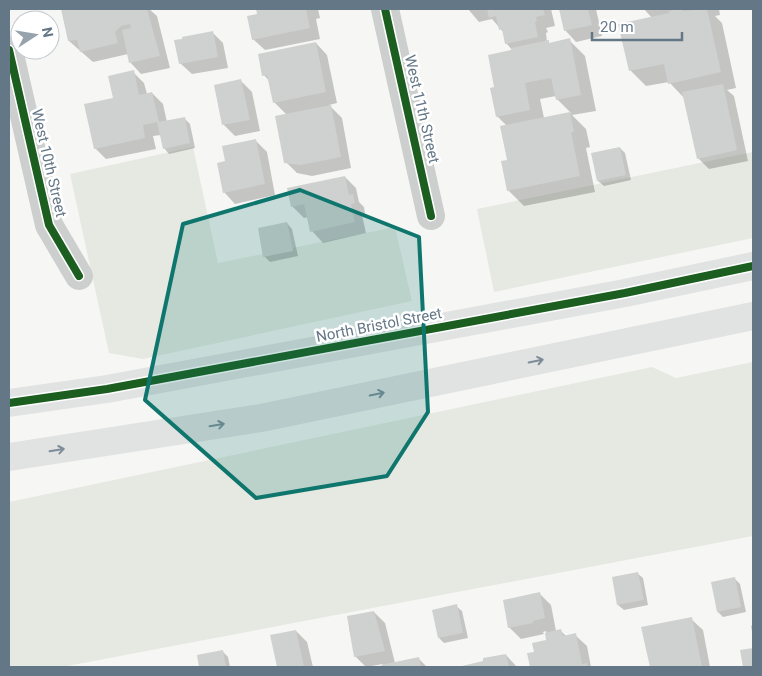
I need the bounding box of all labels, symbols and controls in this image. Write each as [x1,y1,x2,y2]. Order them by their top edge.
north arrow [10,10,60,60]
scale bar [592,10,682,42]
text: 20 m [600,18,634,36]
text: N [39,26,57,39]
street label: West 11th Street [401,53,443,165]
street label: West 10th Street [28,107,70,219]
street label: North Bristol Street [315,304,443,346]
one-way arrow [528,355,544,365]
one-way arrow [368,388,384,398]
one-way arrow [209,419,225,429]
one-way arrow [49,445,65,455]

